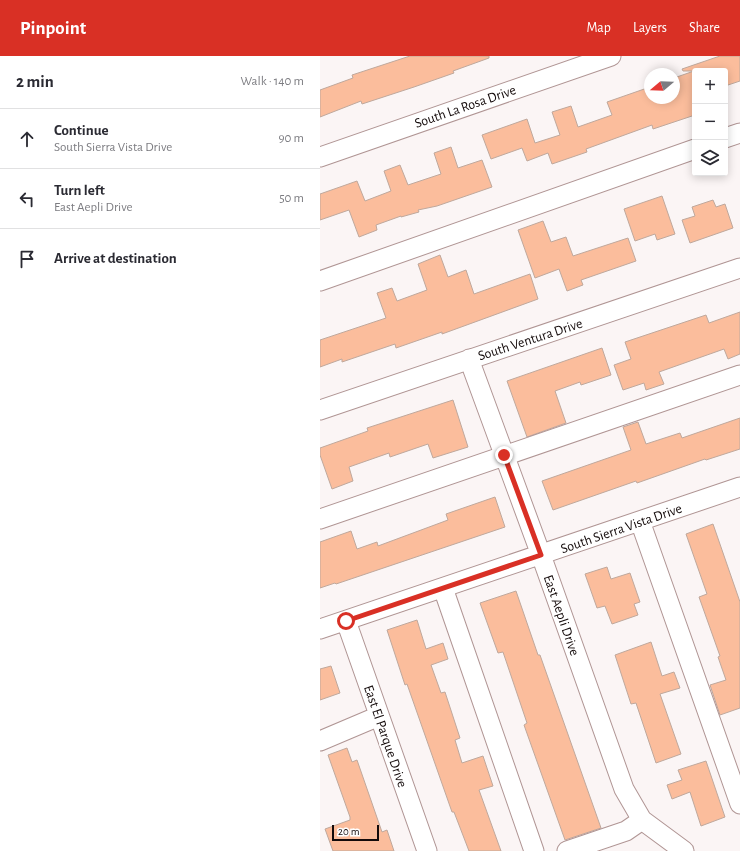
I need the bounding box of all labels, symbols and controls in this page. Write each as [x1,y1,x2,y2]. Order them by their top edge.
text: Pinpoint [20,19,86,38]
text: Map [586,21,611,35]
text: Layers [633,21,667,35]
text: Share [689,21,720,35]
north arrow [644,68,680,104]
map controls [692,68,728,176]
button: + [692,68,728,104]
text: 2 min [16,73,54,90]
text: Walk · 140 m [241,75,304,88]
street label: South La Rosa Drive [413,83,518,131]
button: − [692,104,728,140]
text: Continue [54,123,109,138]
icon: ahead [16,128,38,150]
text: 90 m [278,132,304,145]
button: layers [692,140,728,176]
text: South Sierra Vista Drive [54,141,172,154]
text: Turn left [54,183,105,198]
icon: left [16,188,38,210]
text: 50 m [279,192,304,205]
text: East Aepli Drive [54,201,133,214]
icon: arrive [16,248,38,270]
text: Arrive at destination [54,251,177,266]
street label: South Ventura Drive [476,316,584,363]
route end [495,446,513,464]
street label: South Sierra Vista Drive [559,502,684,556]
street label: East Aepli Drive [541,573,581,658]
route start [337,612,355,630]
street label: East El Parque Drive [361,683,409,789]
scale bar [332,823,379,842]
text: 20 m [338,826,359,837]

